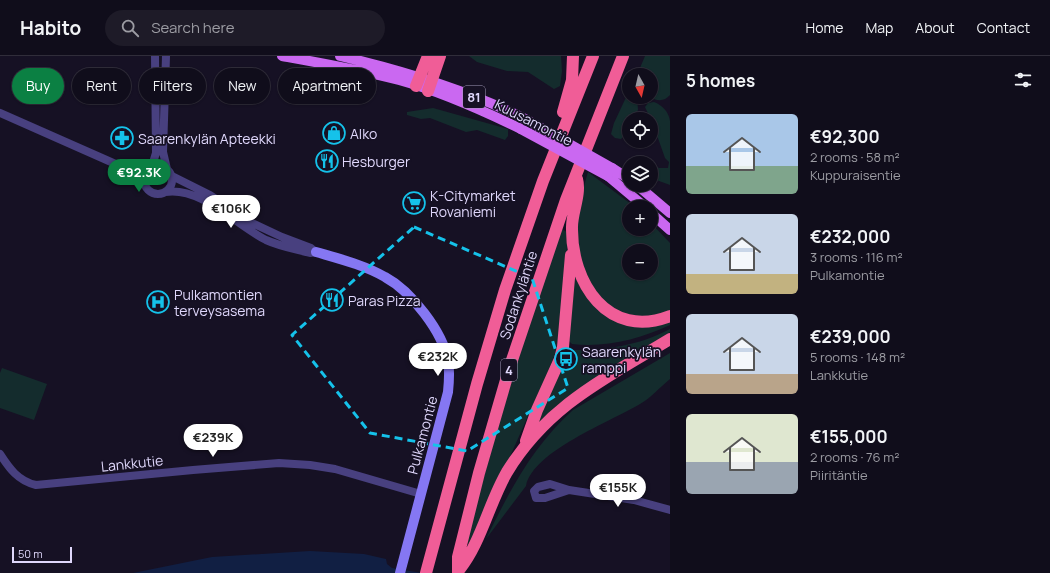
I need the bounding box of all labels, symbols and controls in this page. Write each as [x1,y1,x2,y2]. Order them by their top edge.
search box [105,10,385,46]
text: Habito [20,15,81,41]
icon: search [119,17,141,39]
text: Search here [151,17,235,38]
text: Home [806,18,843,37]
text: Map [865,18,893,37]
text: About [915,18,955,37]
text: Contact [977,18,1030,37]
chip: Buy [12,68,64,104]
chip: Rent [72,68,131,104]
chip: Filters [139,68,206,104]
chip: New [214,68,270,104]
chip: Apartment [278,68,376,104]
north arrow [622,68,658,104]
map controls [622,68,658,280]
text: 5 homes [686,69,755,92]
icon: filters [1012,69,1034,91]
road number: 81 [463,86,485,108]
street label: Kuusamontie [492,94,576,150]
button: locate [622,112,658,148]
shop icon: Alko [321,120,347,146]
place label: Alko [350,124,377,143]
pharmacy icon: Saarenkylän Apteekki [109,125,135,151]
text: €92,300 [810,125,880,148]
place label: Saarenkylän Apteekki [138,129,276,148]
icon: home [718,130,766,178]
restaurant icon: Hesburger [314,148,340,174]
text: 2 rooms · 58 m² [810,148,900,166]
place label: Hesburger [342,152,410,171]
button: layers [622,156,658,192]
pin: €92.3K [106,159,172,193]
text: €92.3K [117,163,161,181]
text: Kuppuraisentie [810,166,901,184]
place label: K-Citymarket Rovaniemi [430,186,516,221]
supermarket icon: K-Citymarket Rovaniemi [401,190,427,216]
pin: €106K [203,195,259,229]
text: €106K [211,199,251,217]
button: + [622,200,658,236]
text: €232,000 [810,225,890,248]
icon: home [718,230,766,278]
button: − [622,244,658,280]
street label: Sodankyläntie [495,248,541,342]
text: 3 rooms · 116 m² [810,248,903,266]
text: Pulkamontie [810,266,885,284]
place label: Pulkamontien terveysasema [174,285,265,320]
restaurant icon: Paras Pizza [319,287,345,313]
hospital icon: Pulkamontien terveysasema [145,289,171,315]
place label: Paras Pizza [348,291,421,310]
text: €239,000 [810,325,891,348]
icon: home [718,330,766,378]
place label: Saarenkylän ramppi [582,342,661,377]
pin: €232K [410,343,466,377]
bus stop icon: Saarenkylän ramppi [553,346,579,372]
text: €232K [418,347,458,365]
text: 5 rooms · 148 m² [810,348,905,366]
road number: 4 [501,359,517,381]
text: Lankkutie [810,366,868,384]
street label: Pulkamontie [402,394,442,476]
pin: €239K [185,424,241,458]
text: €155,000 [810,425,888,448]
text: €239K [193,428,233,446]
icon: home [718,430,766,478]
text: 2 rooms · 76 m² [810,448,899,466]
street label: Lankkutie [100,450,164,476]
text: Piiritäntie [810,466,868,484]
pin: €155K [590,474,646,508]
text: €155K [599,478,637,496]
scale bar [12,545,72,564]
text: 50 m [18,546,43,561]

